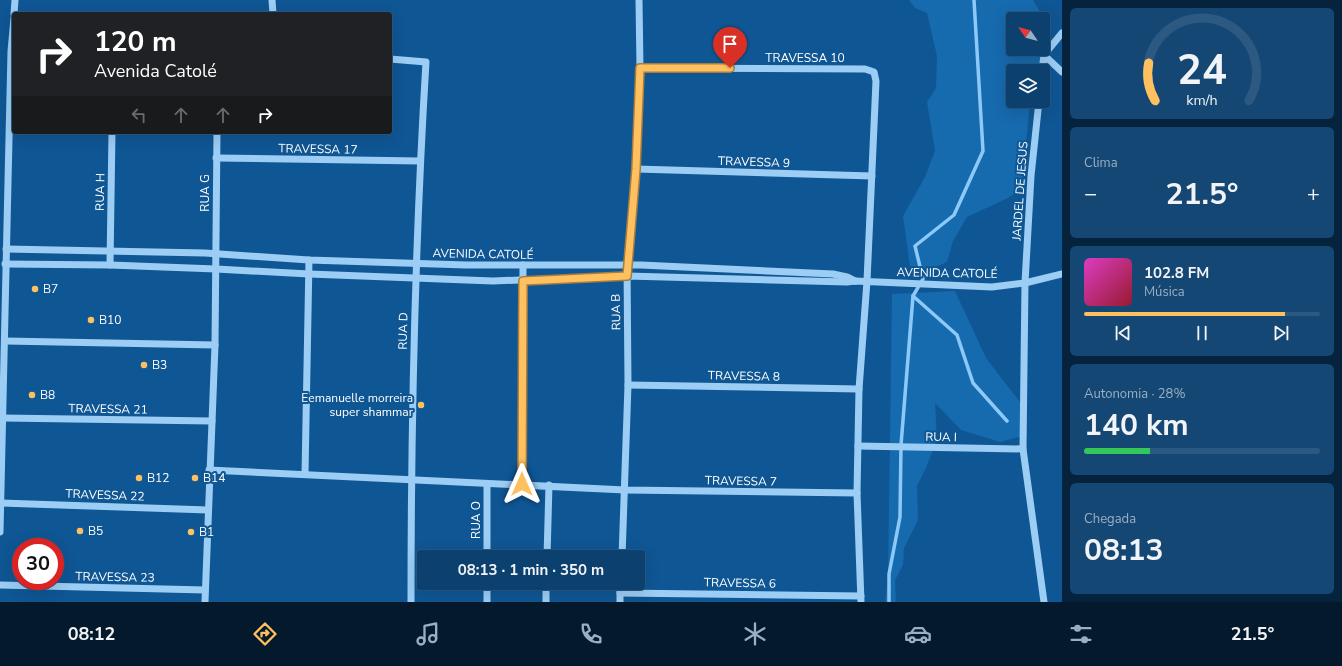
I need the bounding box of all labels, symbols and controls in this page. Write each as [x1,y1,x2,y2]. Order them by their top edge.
north arrow [1006,12,1050,56]
map controls [1006,12,1050,108]
text: 120 m [94,23,177,61]
pin [713,27,747,68]
icon: right [28,28,80,80]
icon: arrive [719,33,741,55]
text: 24 [1177,42,1227,99]
street label: TRAVESSA 10 [765,50,845,66]
text: Avenida Catolé [94,59,217,83]
button: layers [1006,64,1050,108]
text: km/h [1186,91,1218,110]
icon: left [128,104,150,126]
icon: ahead [170,104,192,126]
icon: ahead [212,104,234,126]
icon: right [254,104,276,126]
street label: TRAVESSA 17 [278,140,358,158]
street label: JARDEL DE JESUS [1008,141,1031,242]
street label: TRAVESSA 9 [718,153,790,171]
text: Clima [1084,154,1118,172]
street label: RUA H [92,173,108,211]
street label: RUA G [197,174,213,212]
text: 21.5° [1166,174,1238,215]
text: − [1084,179,1097,209]
text: + [1307,179,1320,209]
street label: AVENIDA CATOLÉ [432,245,534,263]
text: 102.8 FM [1144,263,1209,283]
street label: AVENIDA CATOLÉ [896,264,998,282]
place label: B7 [43,281,58,297]
text: Música [1144,283,1185,301]
marker: B7 [30,284,40,294]
street label: RUA B [608,294,624,330]
place label: B10 [99,312,122,328]
street label: RUA D [395,312,411,350]
marker: B10 [86,315,96,325]
icon: previous [1112,322,1134,344]
icon: pause [1191,322,1213,344]
icon: next [1270,322,1292,344]
place label: B3 [152,357,167,373]
marker: B3 [139,360,149,370]
street label: TRAVESSA 8 [708,367,780,385]
text: Autonomia · 28% [1084,385,1185,403]
place label: B8 [40,387,55,403]
marker: B8 [27,390,37,400]
place label: Eemanuelle morreira super shammar [301,390,414,420]
street label: TRAVESSA 21 [68,400,148,418]
marker: Eemanuelle morreira super shammar [416,400,426,410]
text: 140 km [1084,405,1189,446]
street label: RUA I [925,429,957,445]
position arrow [501,463,543,505]
place label: B12 [147,470,170,486]
place label: B14 [203,470,226,486]
street label: TRAVESSA 7 [705,472,777,490]
marker: B12 [134,473,144,483]
marker: B14 [190,473,200,483]
street label: TRAVESSA 22 [65,486,145,504]
street label: RUA O [468,501,484,539]
text: Chegada [1084,510,1136,528]
place label: B5 [88,523,103,539]
place label: B1 [199,524,214,540]
marker: B5 [75,526,85,536]
marker: B1 [186,527,196,537]
text: 08:13 [1084,530,1163,571]
speed limit sign: 30 [12,538,64,590]
text: 08:13 · 1 min · 350 m [458,560,604,580]
street label: TRAVESSA 23 [75,568,155,586]
street label: TRAVESSA 6 [704,574,776,592]
icon: directions [251,620,279,648]
icon: music [414,620,442,648]
icon: phone [577,620,605,648]
icon: climate [741,620,769,648]
icon: car [904,620,932,648]
icon: filters [1067,620,1095,648]
text: 08:12 [68,622,115,646]
text: 21.5° [1231,622,1274,646]

